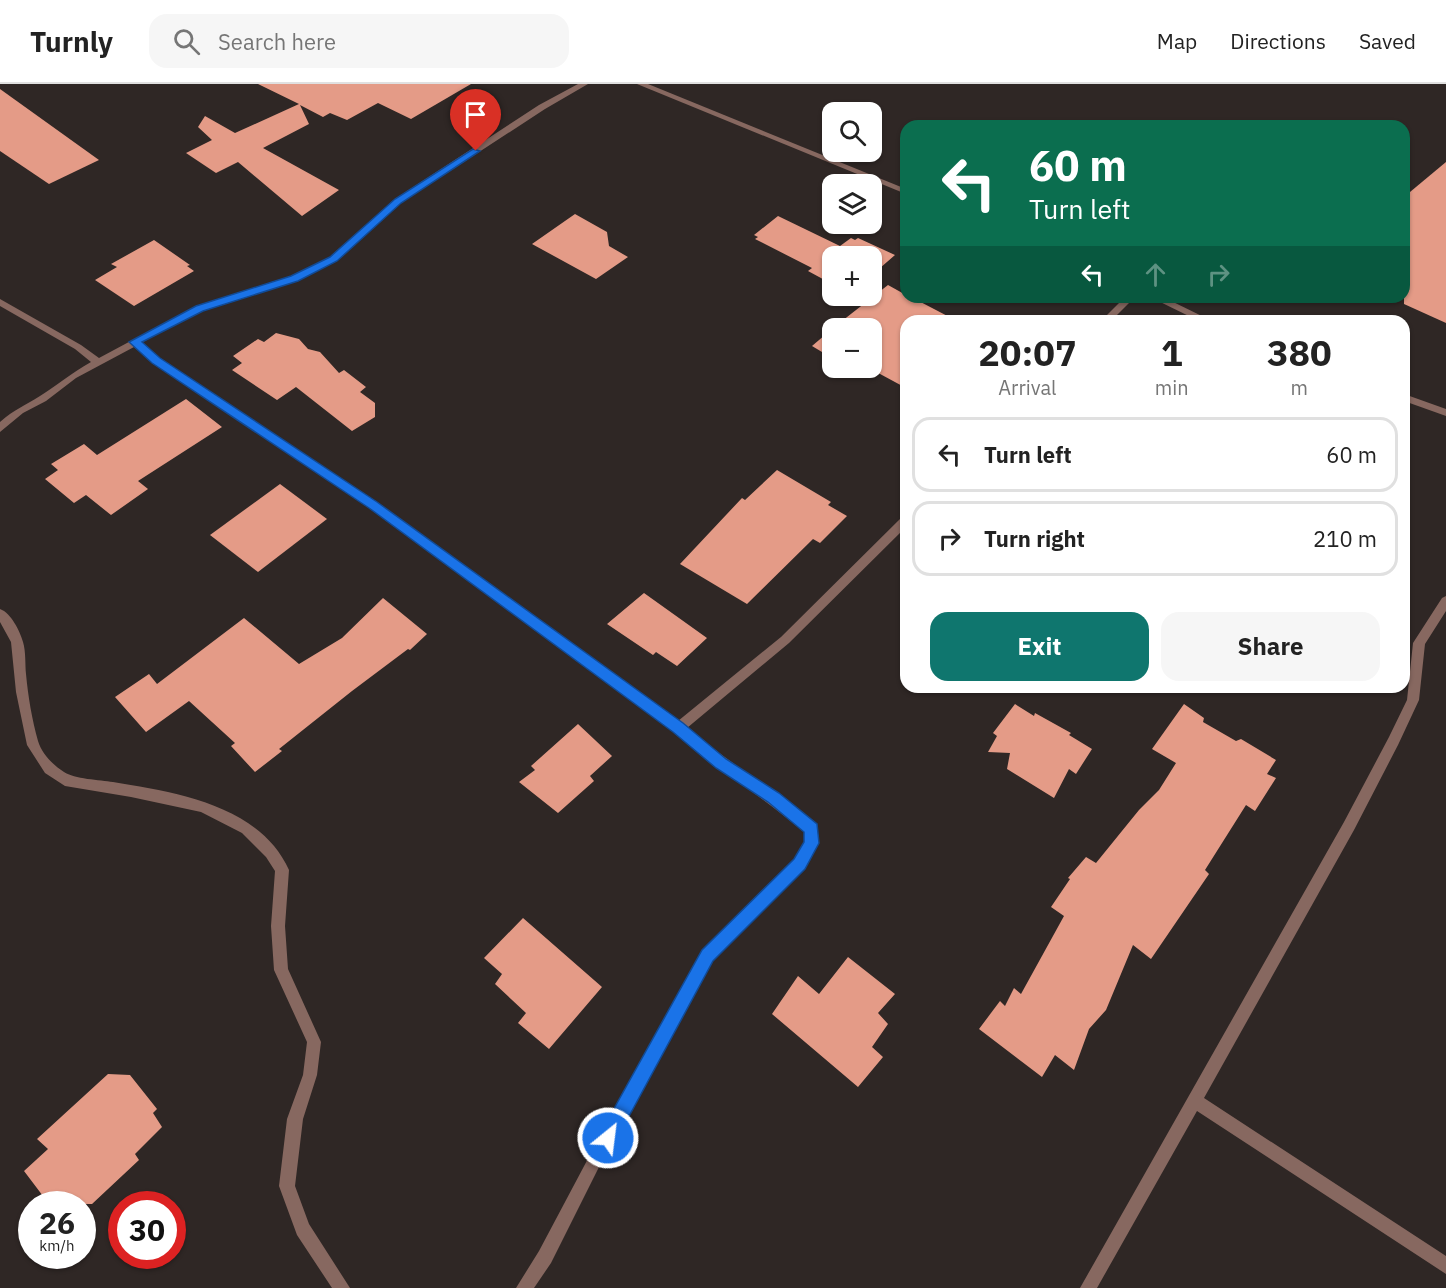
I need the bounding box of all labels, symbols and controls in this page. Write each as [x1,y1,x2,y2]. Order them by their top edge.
search box [149,14,569,68]
text: Turnly [30,23,113,60]
icon: search [170,25,203,58]
text: Search here [218,27,336,56]
text: Map [1157,27,1197,55]
text: Directions [1230,27,1326,55]
text: Saved [1359,27,1416,55]
pin [450,89,501,151]
icon: arrive [459,98,492,131]
map controls [822,102,882,378]
button: search [822,102,882,162]
text: 60 m [1029,138,1127,193]
icon: left [930,144,1008,222]
button: layers [822,174,882,234]
text: Turn left [1029,191,1130,226]
button: + [822,246,882,306]
icon: left [1076,258,1109,291]
icon: ahead [1139,258,1172,291]
icon: right [1202,258,1235,291]
button: − [822,318,882,378]
text: 20:07 [978,329,1077,376]
text: 1 [1161,329,1183,376]
text: 380 [1267,329,1332,376]
text: Arrival [998,374,1057,401]
text: min [1155,374,1189,401]
text: m [1291,374,1308,401]
icon: left [933,438,966,471]
text: Turn left [984,440,1072,469]
text: 60 m [1326,440,1377,469]
icon: right [933,522,966,555]
text: Turn right [984,524,1085,553]
text: 210 m [1313,524,1377,553]
button: Exit [930,612,1149,681]
button: Share [1161,612,1380,681]
position arrow [576,1106,640,1170]
speed limit sign: 30 [108,1191,186,1269]
text: 26 [39,1203,75,1242]
text: km/h [39,1236,75,1255]

